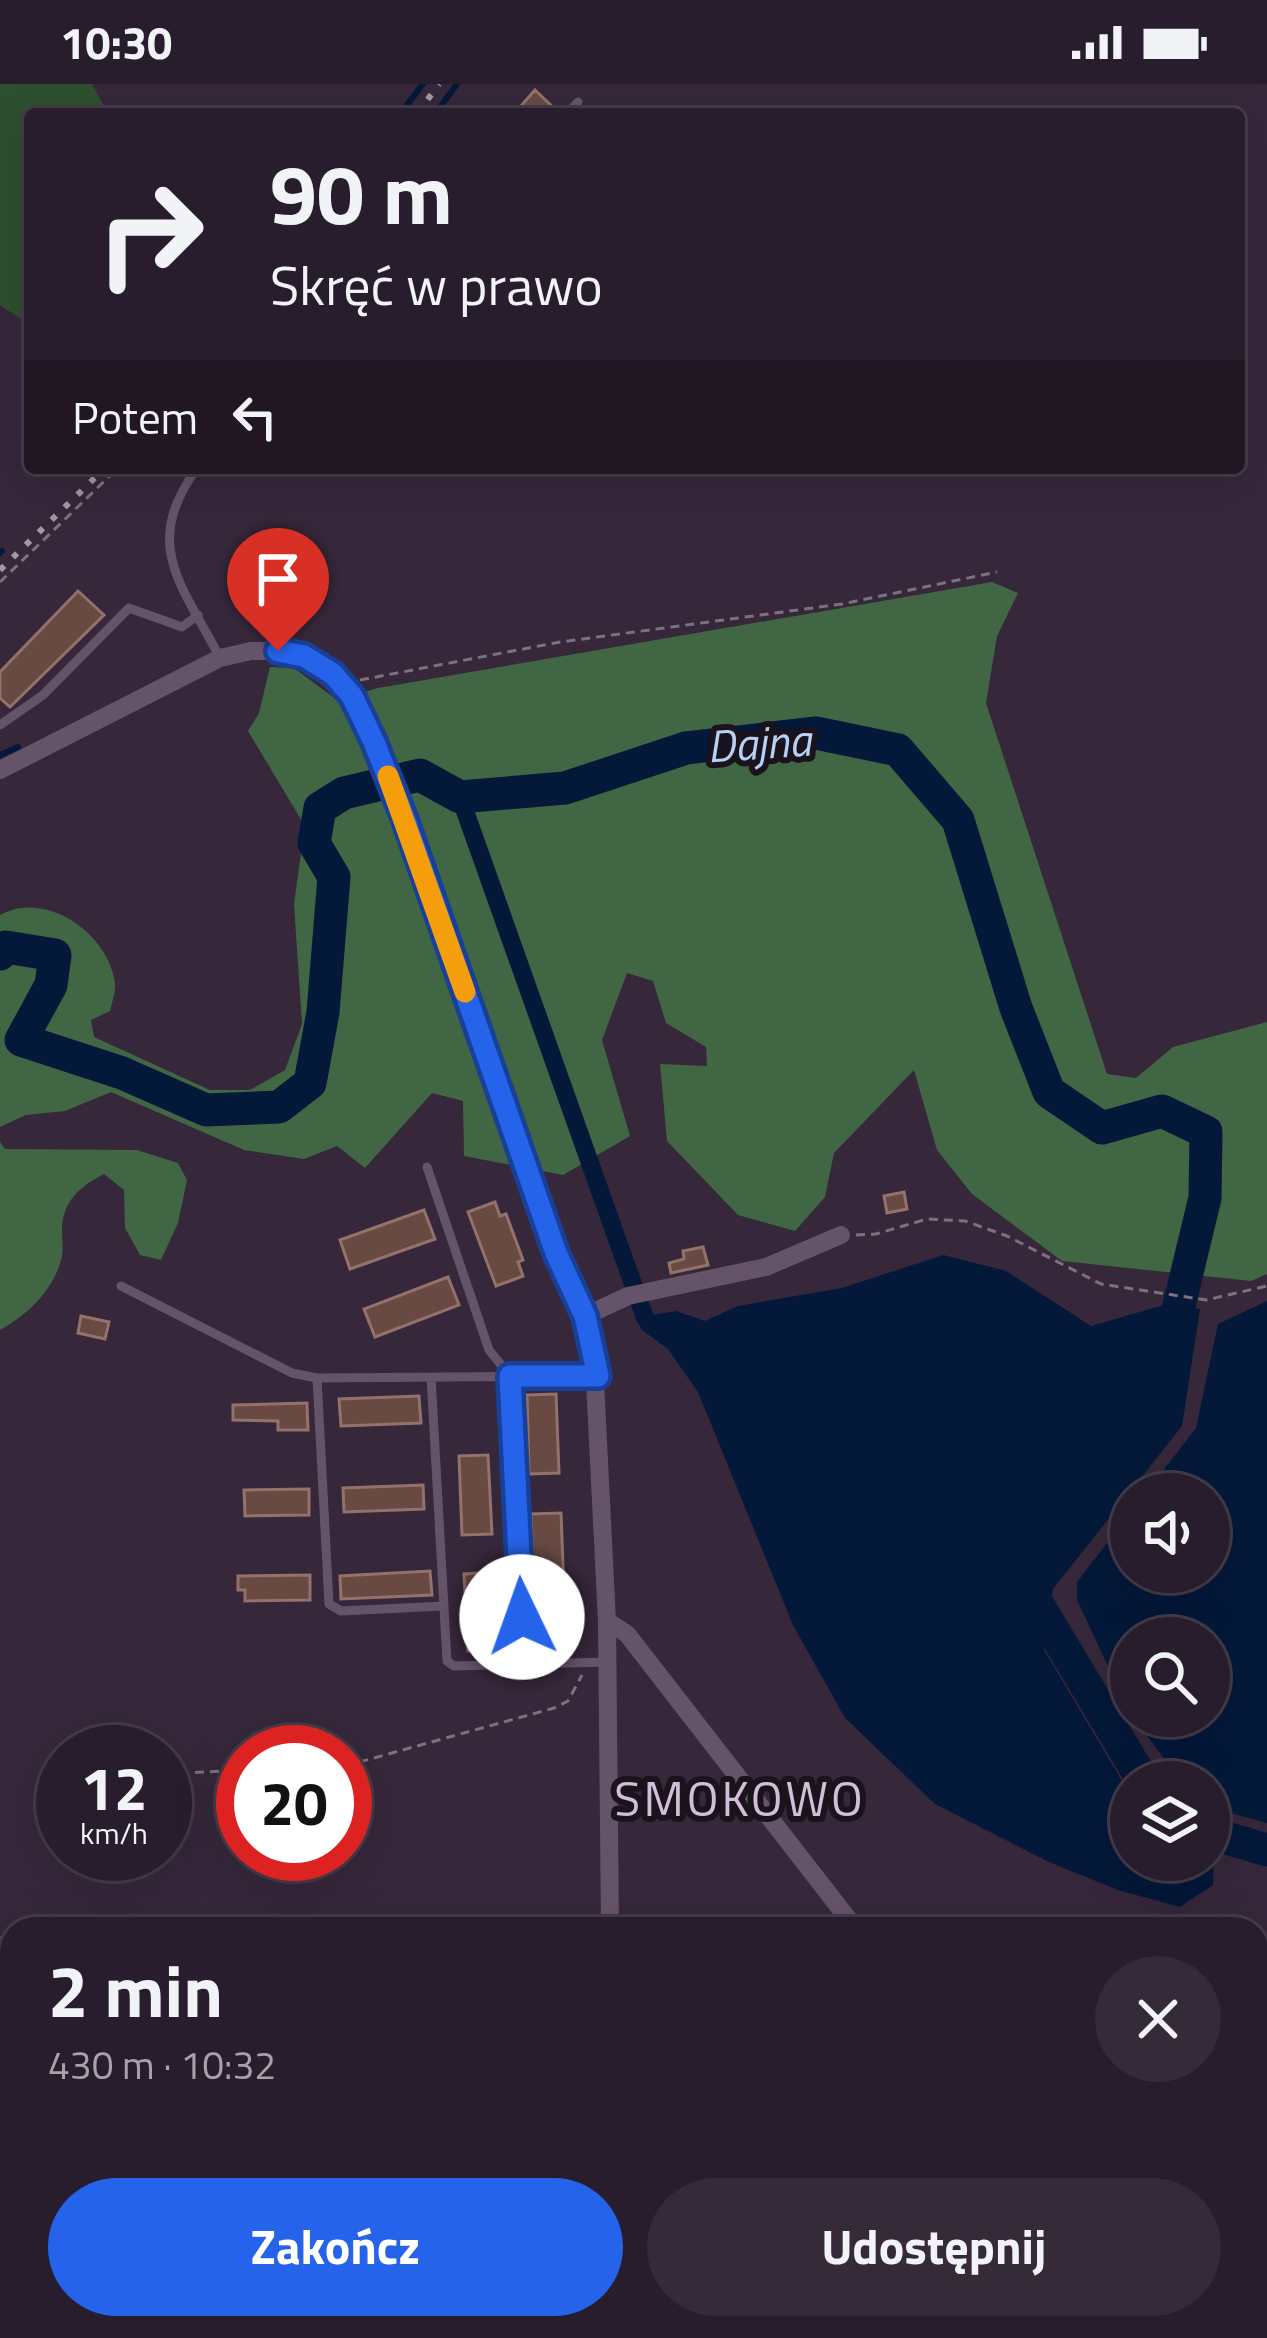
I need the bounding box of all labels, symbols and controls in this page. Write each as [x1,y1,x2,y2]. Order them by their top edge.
text: 10:30 [60,8,172,76]
text: 90 m [270,129,453,257]
icon: right [72,156,228,312]
text: Skręć w prawo [270,244,603,326]
text: Potem [72,383,198,451]
icon: left [222,384,288,450]
pin [227,528,329,651]
icon: arrive [245,546,311,612]
water label: Dajna [705,704,816,780]
map controls [1110,1473,1230,1881]
button: sound [1110,1473,1230,1593]
position arrow [459,1554,585,1680]
button: search [1110,1617,1230,1737]
speed limit sign: 20 [216,1725,372,1881]
text: 12 [80,1742,148,1833]
button: layers [1110,1761,1230,1881]
district label: SMOKOWO [614,1762,866,1835]
text: km/h [80,1810,148,1856]
text: 2 min [48,1935,223,2045]
button: close [1095,1956,1221,2082]
text: 430 m · 10:32 [48,2035,276,2094]
button: Zakończ [48,2178,623,2316]
button: Udostępnij [647,2178,1221,2316]

